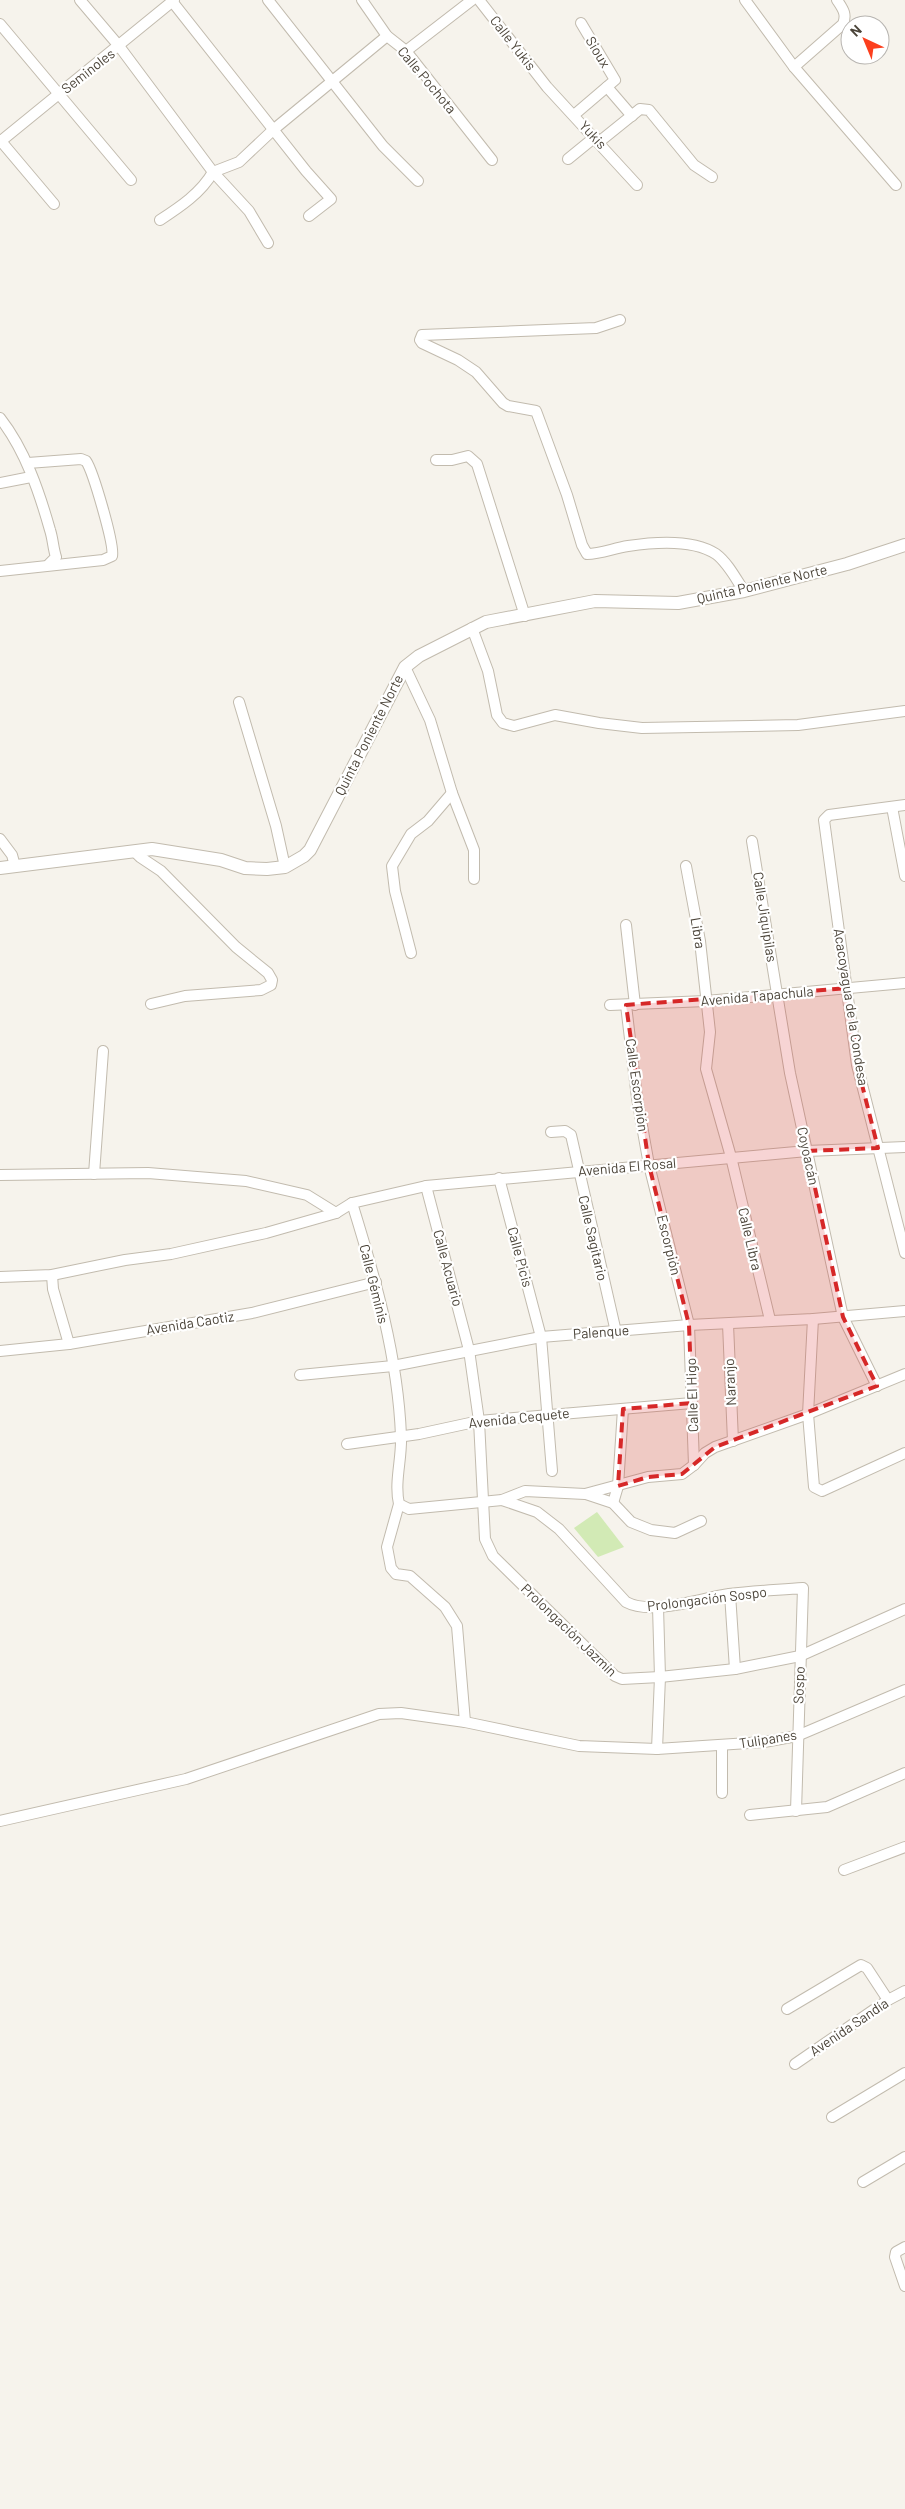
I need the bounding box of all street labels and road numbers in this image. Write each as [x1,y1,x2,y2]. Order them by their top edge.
street label: Calle Yukis [487,12,540,74]
street label: Sioux [582,33,615,71]
street label: Calle Pochota [394,43,460,117]
street label: Seminoles [58,44,118,97]
street label: Yukis [576,117,611,152]
street label: Quinta Poniente Norte [695,560,829,607]
street label: Quinta Poniente Norte [331,671,406,798]
street label: Calle Jiquipilas [750,871,781,964]
street label: Libra [688,916,709,950]
street label: Acacoyagua de la Condesa [831,927,872,1087]
street label: Avenida Tapachula [700,982,814,1009]
street label: Calle Escorpión [623,1037,652,1133]
street label: Coyoacán [794,1125,823,1186]
street label: Avenida El Rosal [577,1154,677,1179]
street label: Calle Sagitario [575,1194,612,1282]
street label: Calle Libra [735,1206,766,1272]
street label: Escorpión [654,1213,685,1277]
street label: Calle Picis [504,1225,537,1289]
street label: Calle Acuario [430,1228,467,1308]
street label: Calle Géminis [356,1242,393,1326]
street label: Avenida Caotiz [145,1307,235,1338]
street label: Palenque [572,1321,630,1342]
street label: Calle El Higo [682,1357,701,1433]
street label: Naranjo [720,1358,739,1406]
street label: Avenida Cequete [468,1404,570,1431]
street label: Prolongación Jazmín [518,1580,621,1680]
street label: Prolongación Sospo [646,1583,768,1614]
street label: Sospo [789,1666,808,1704]
street label: Tulipanes [738,1726,798,1751]
street label: Avenida Sandía [806,1994,891,2059]

